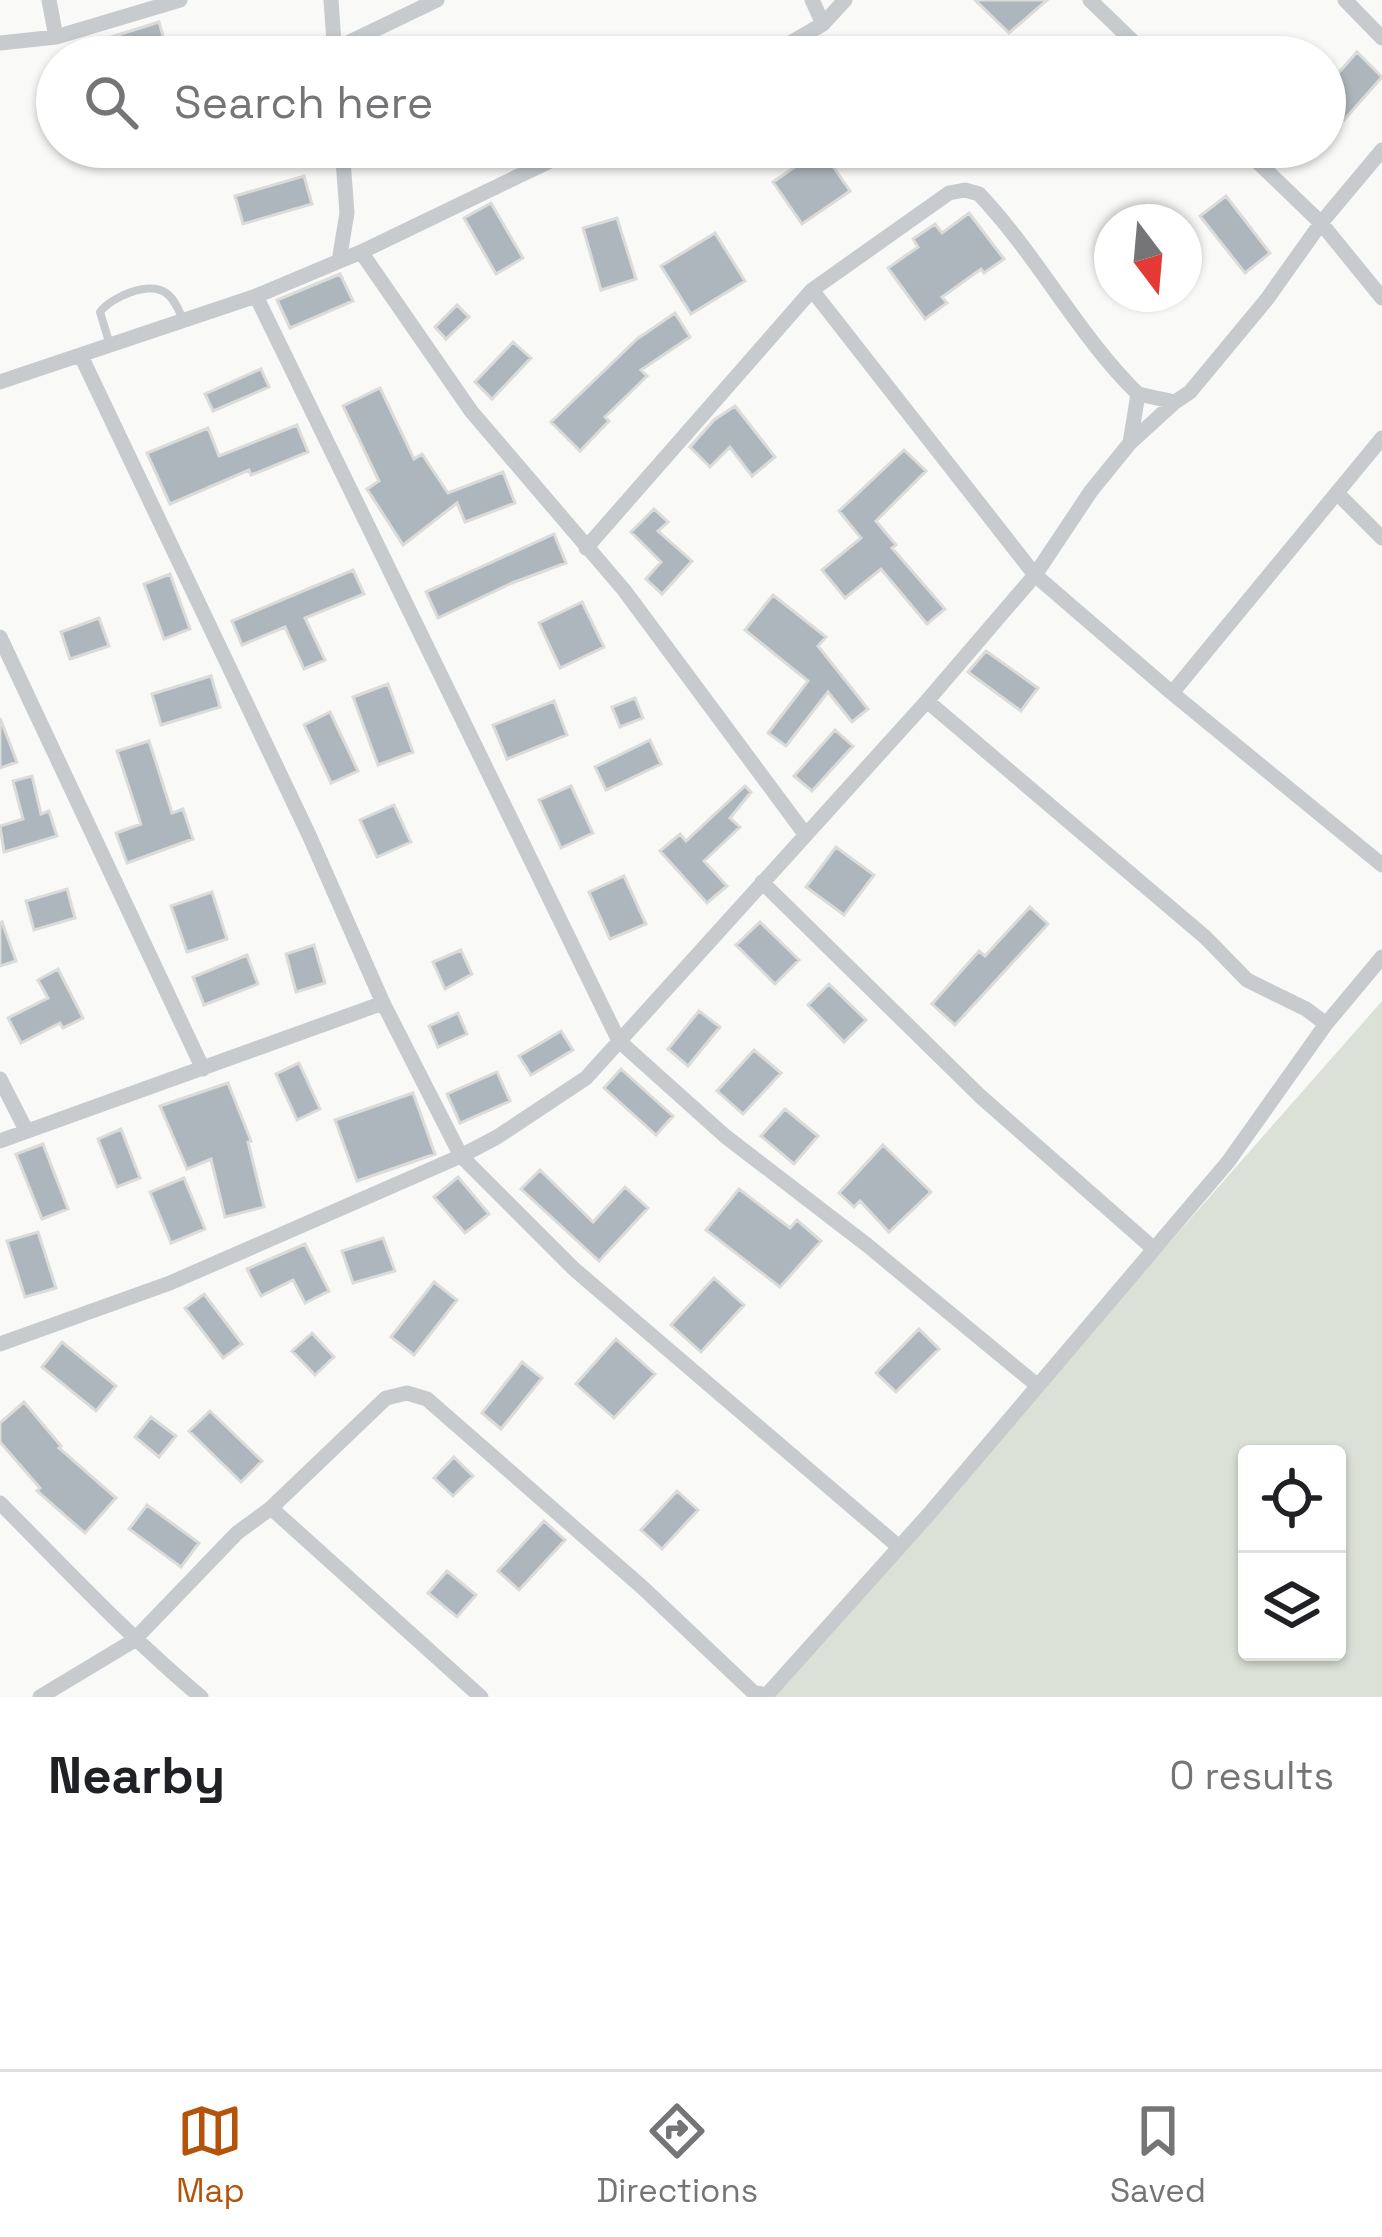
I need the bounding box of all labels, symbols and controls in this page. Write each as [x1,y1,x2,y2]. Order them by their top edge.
search box [36,36,1346,168]
icon: search [78,69,144,135]
text: Search here [174,74,433,131]
north arrow [1094,204,1202,312]
map controls [1238,1445,1346,1661]
button: locate [1238,1445,1346,1553]
button: layers [1238,1553,1346,1661]
text: Nearby [48,1743,225,1808]
text: 0 results [1169,1751,1334,1800]
tab: Map [176,2098,245,2212]
tab: Directions [596,2098,758,2212]
tab: Saved [1110,2098,1206,2212]

